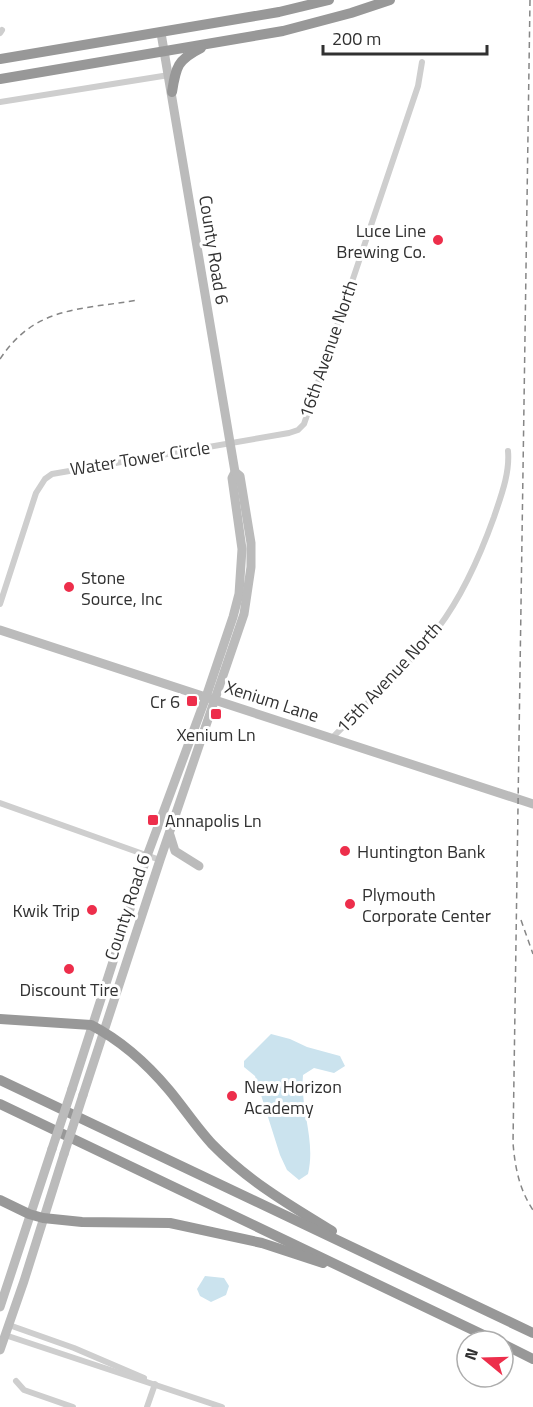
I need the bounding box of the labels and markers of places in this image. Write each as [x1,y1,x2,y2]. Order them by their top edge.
place label: Luce Line Brewing Co. [336,217,426,265]
marker: Luce Line Brewing Co. [431,233,445,247]
place label: Stone Source, Inc [81,564,163,612]
marker: Stone Source, Inc [62,580,76,594]
place label: Cr 6 [150,688,180,715]
marker: Cr 6 [185,694,199,708]
marker: Xenium Ln [209,707,223,721]
place label: Xenium Ln [176,721,256,748]
place label: Annapolis Ln [165,807,262,834]
marker: Annapolis Ln [146,813,160,827]
place label: Huntington Bank [357,838,486,865]
marker: Huntington Bank [338,844,352,858]
place label: Plymouth Corporate Center [362,881,491,929]
place label: Kwik Trip [12,897,80,924]
marker: Plymouth Corporate Center [343,897,357,911]
marker: Kwik Trip [85,903,99,917]
marker: Discount Tire [62,962,76,976]
place label: Discount Tire [19,976,119,1003]
place label: New Horizon Academy [244,1073,342,1121]
marker: New Horizon Academy [225,1089,239,1103]

